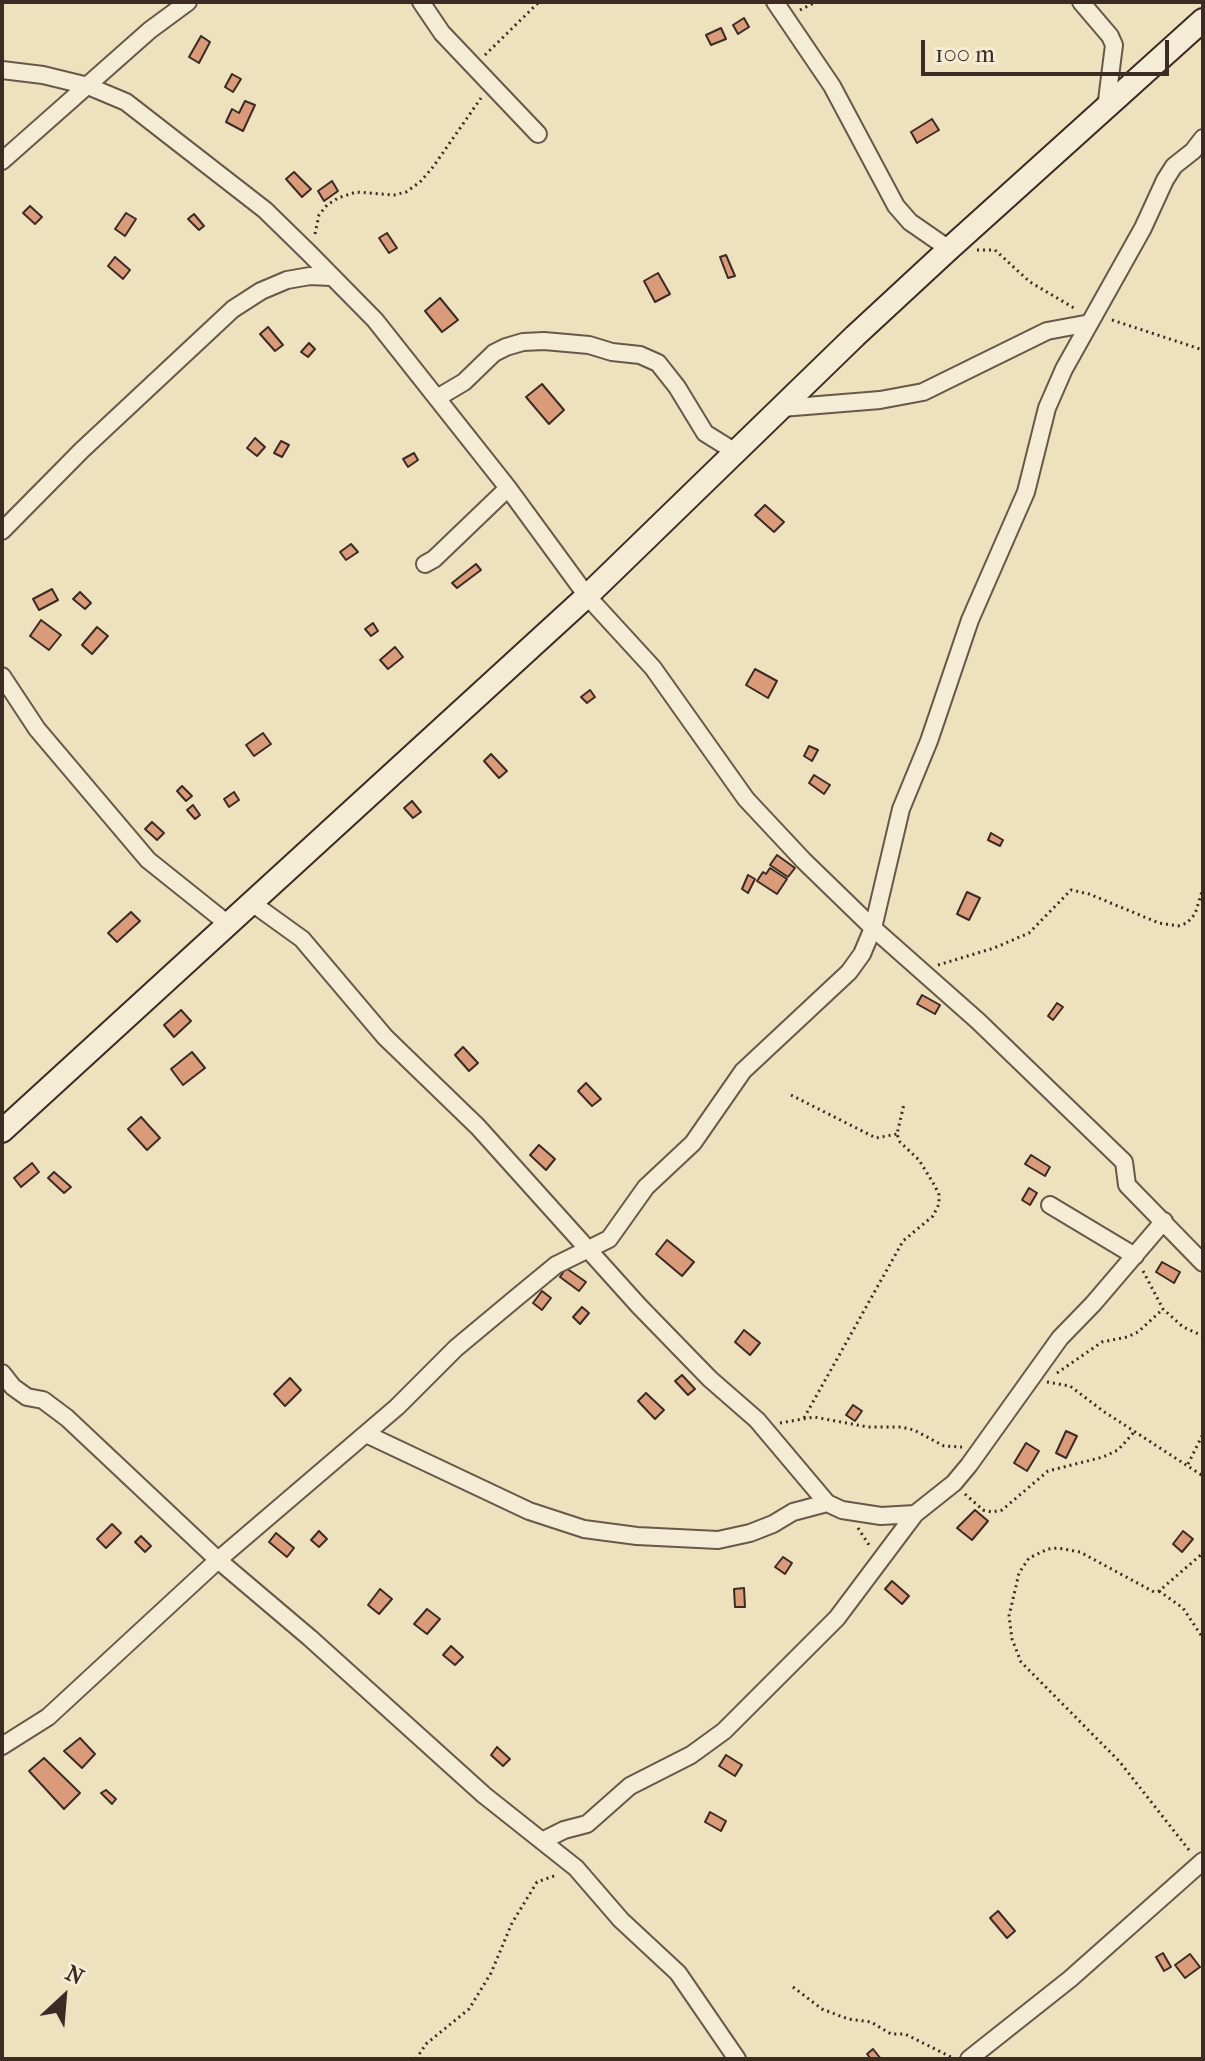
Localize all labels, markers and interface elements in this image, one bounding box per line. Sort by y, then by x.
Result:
scale bar [925,24,1173,74]
text: 100 m [935,40,995,68]
north arrow [24,1957,104,2037]
text: N [61,1960,88,1991]

